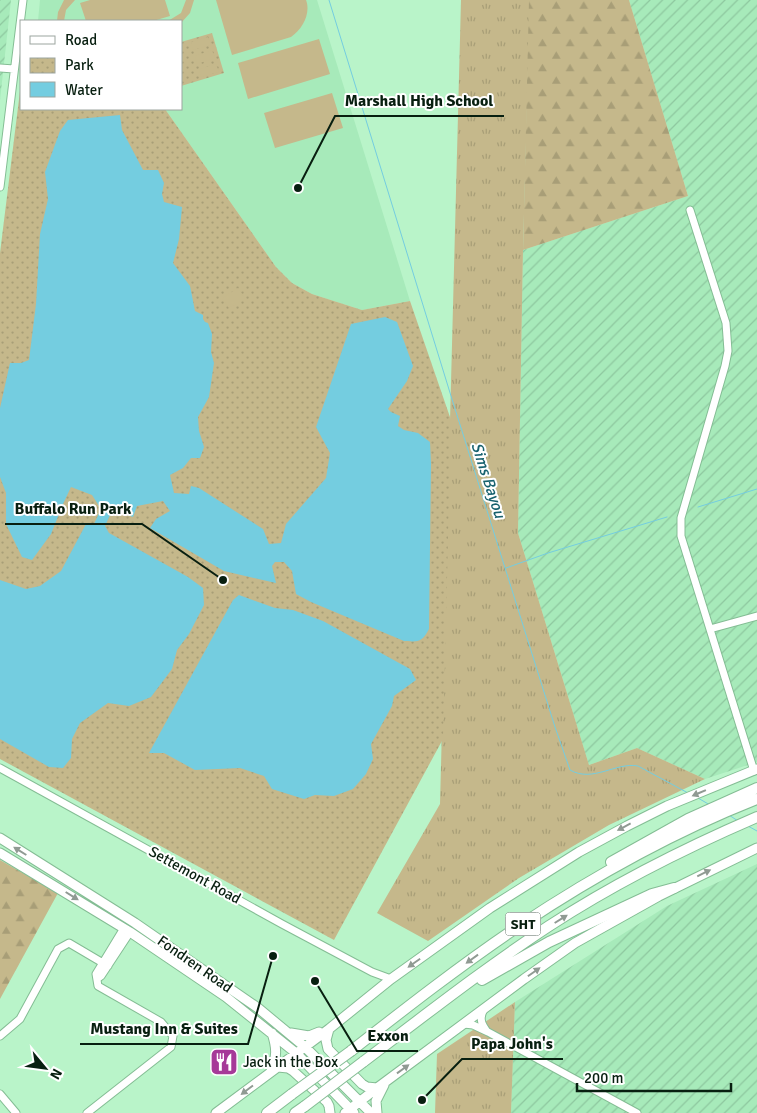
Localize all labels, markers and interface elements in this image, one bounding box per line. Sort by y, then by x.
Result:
legend [20,20,182,110]
text: Road [65,31,97,49]
text: Park [65,56,94,74]
text: Water [65,81,103,99]
callout: Marshall High School [335,85,504,116]
text: Marshall High School [345,91,493,111]
water label: Sims Bayou [466,440,510,522]
callout: Buffalo Run Park [5,493,142,524]
text: Buffalo Run Park [15,499,132,519]
one-way arrow [692,789,706,797]
one-way arrow [617,823,630,832]
street label: Settemont Road [146,842,244,908]
one-way arrow [13,846,26,855]
one-way arrow [697,869,711,877]
one-way arrow [65,892,78,901]
road number: SHT [506,912,540,936]
one-way arrow [555,914,568,923]
street label: Fondren Road [154,931,236,997]
one-way arrow [465,954,479,964]
one-way arrow [407,958,420,968]
one-way arrow [527,967,540,977]
callout: Mustang Inn & Suites [80,1013,248,1044]
text: Mustang Inn & Suites [90,1019,238,1039]
callout: Exxon [357,1020,418,1051]
text: Exxon [367,1026,409,1046]
callout: Papa John's [462,1028,563,1059]
text: Papa John's [471,1034,553,1054]
north arrow [20,1043,70,1093]
restaurant icon: Jack in the Box [209,1047,239,1077]
place label: Jack in the Box [243,1053,338,1071]
scale bar [577,1060,731,1092]
one-way arrow [396,1064,410,1074]
text: N [46,1066,66,1082]
text: 200 m [584,1069,624,1087]
one-way arrow [240,1085,254,1095]

